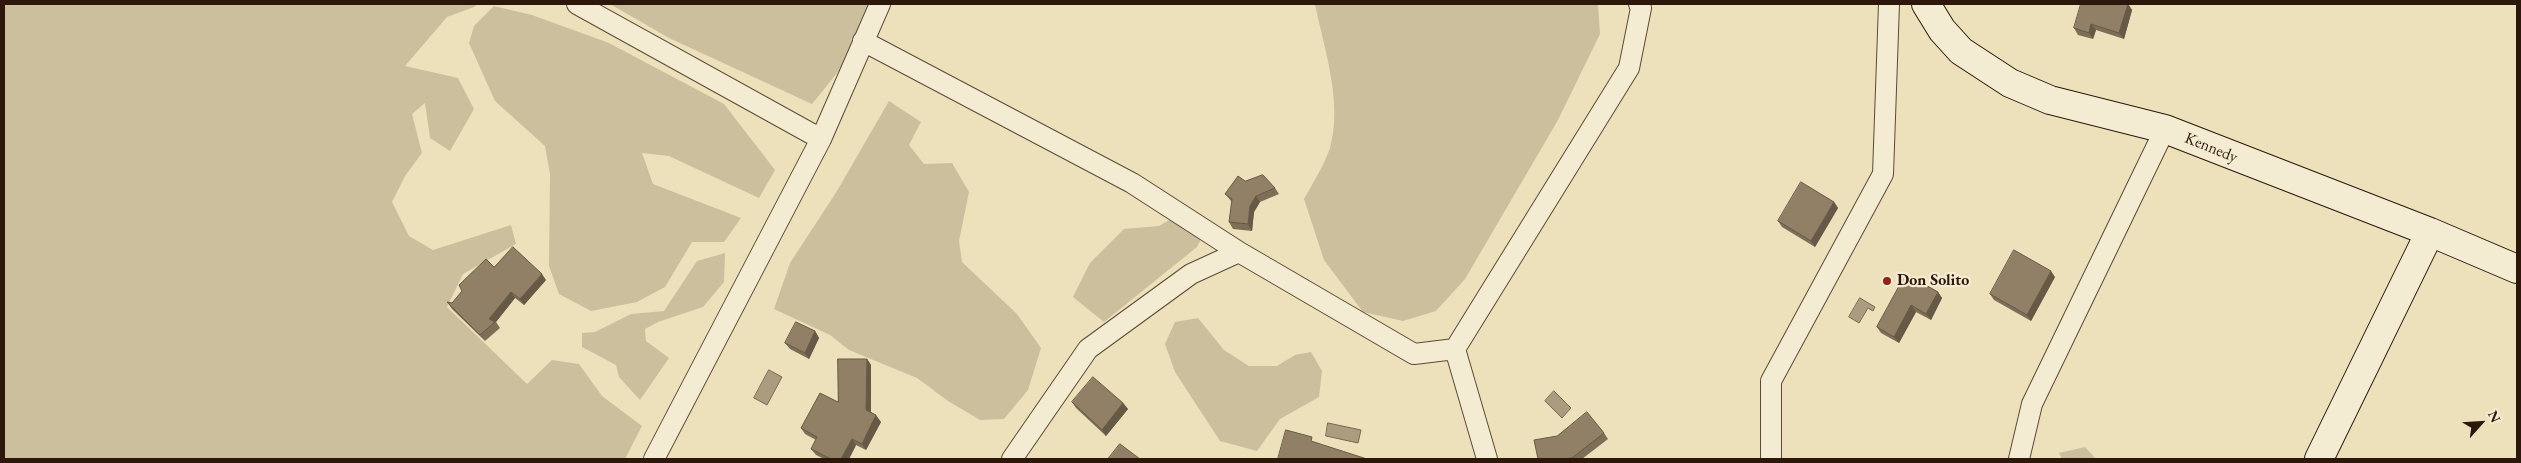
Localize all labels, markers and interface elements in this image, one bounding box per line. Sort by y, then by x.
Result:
street label: Kennedy [2182,129,2240,167]
place label: Don Solito [1897,271,1969,291]
marker: Don Solito [1881,275,1893,287]
north arrow [2456,398,2506,448]
text: N [2484,407,2505,425]

